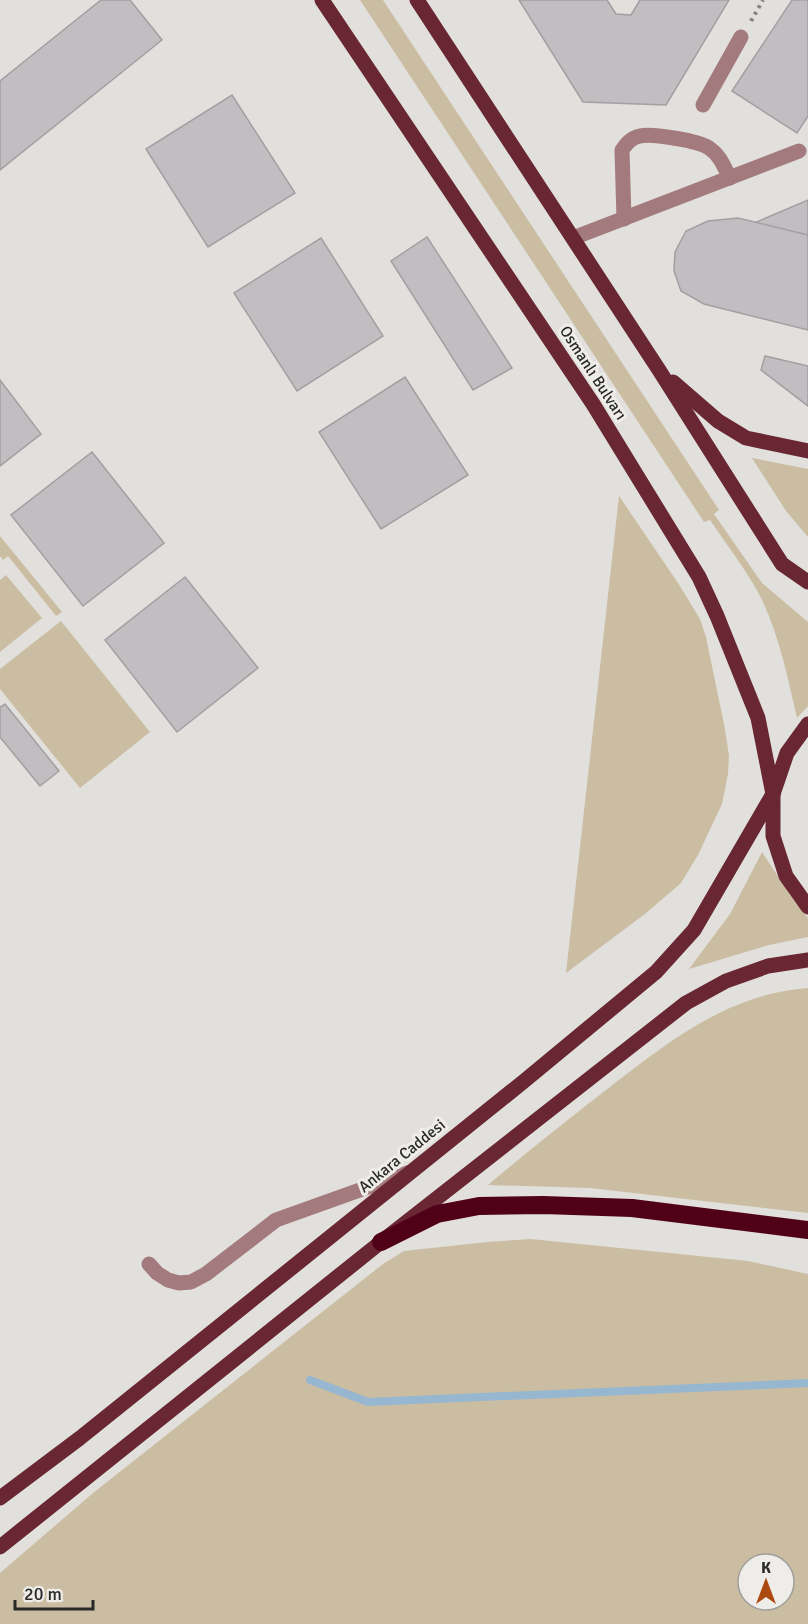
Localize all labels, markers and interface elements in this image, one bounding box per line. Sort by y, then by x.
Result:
street label: Osmanlı Bulvarı [555,322,631,424]
street label: Ankara Caddesi [355,1115,449,1197]
north arrow [736,1552,796,1612]
text: K [761,1558,771,1578]
scale bar [15,1573,93,1611]
text: 20 m [24,1583,62,1605]

